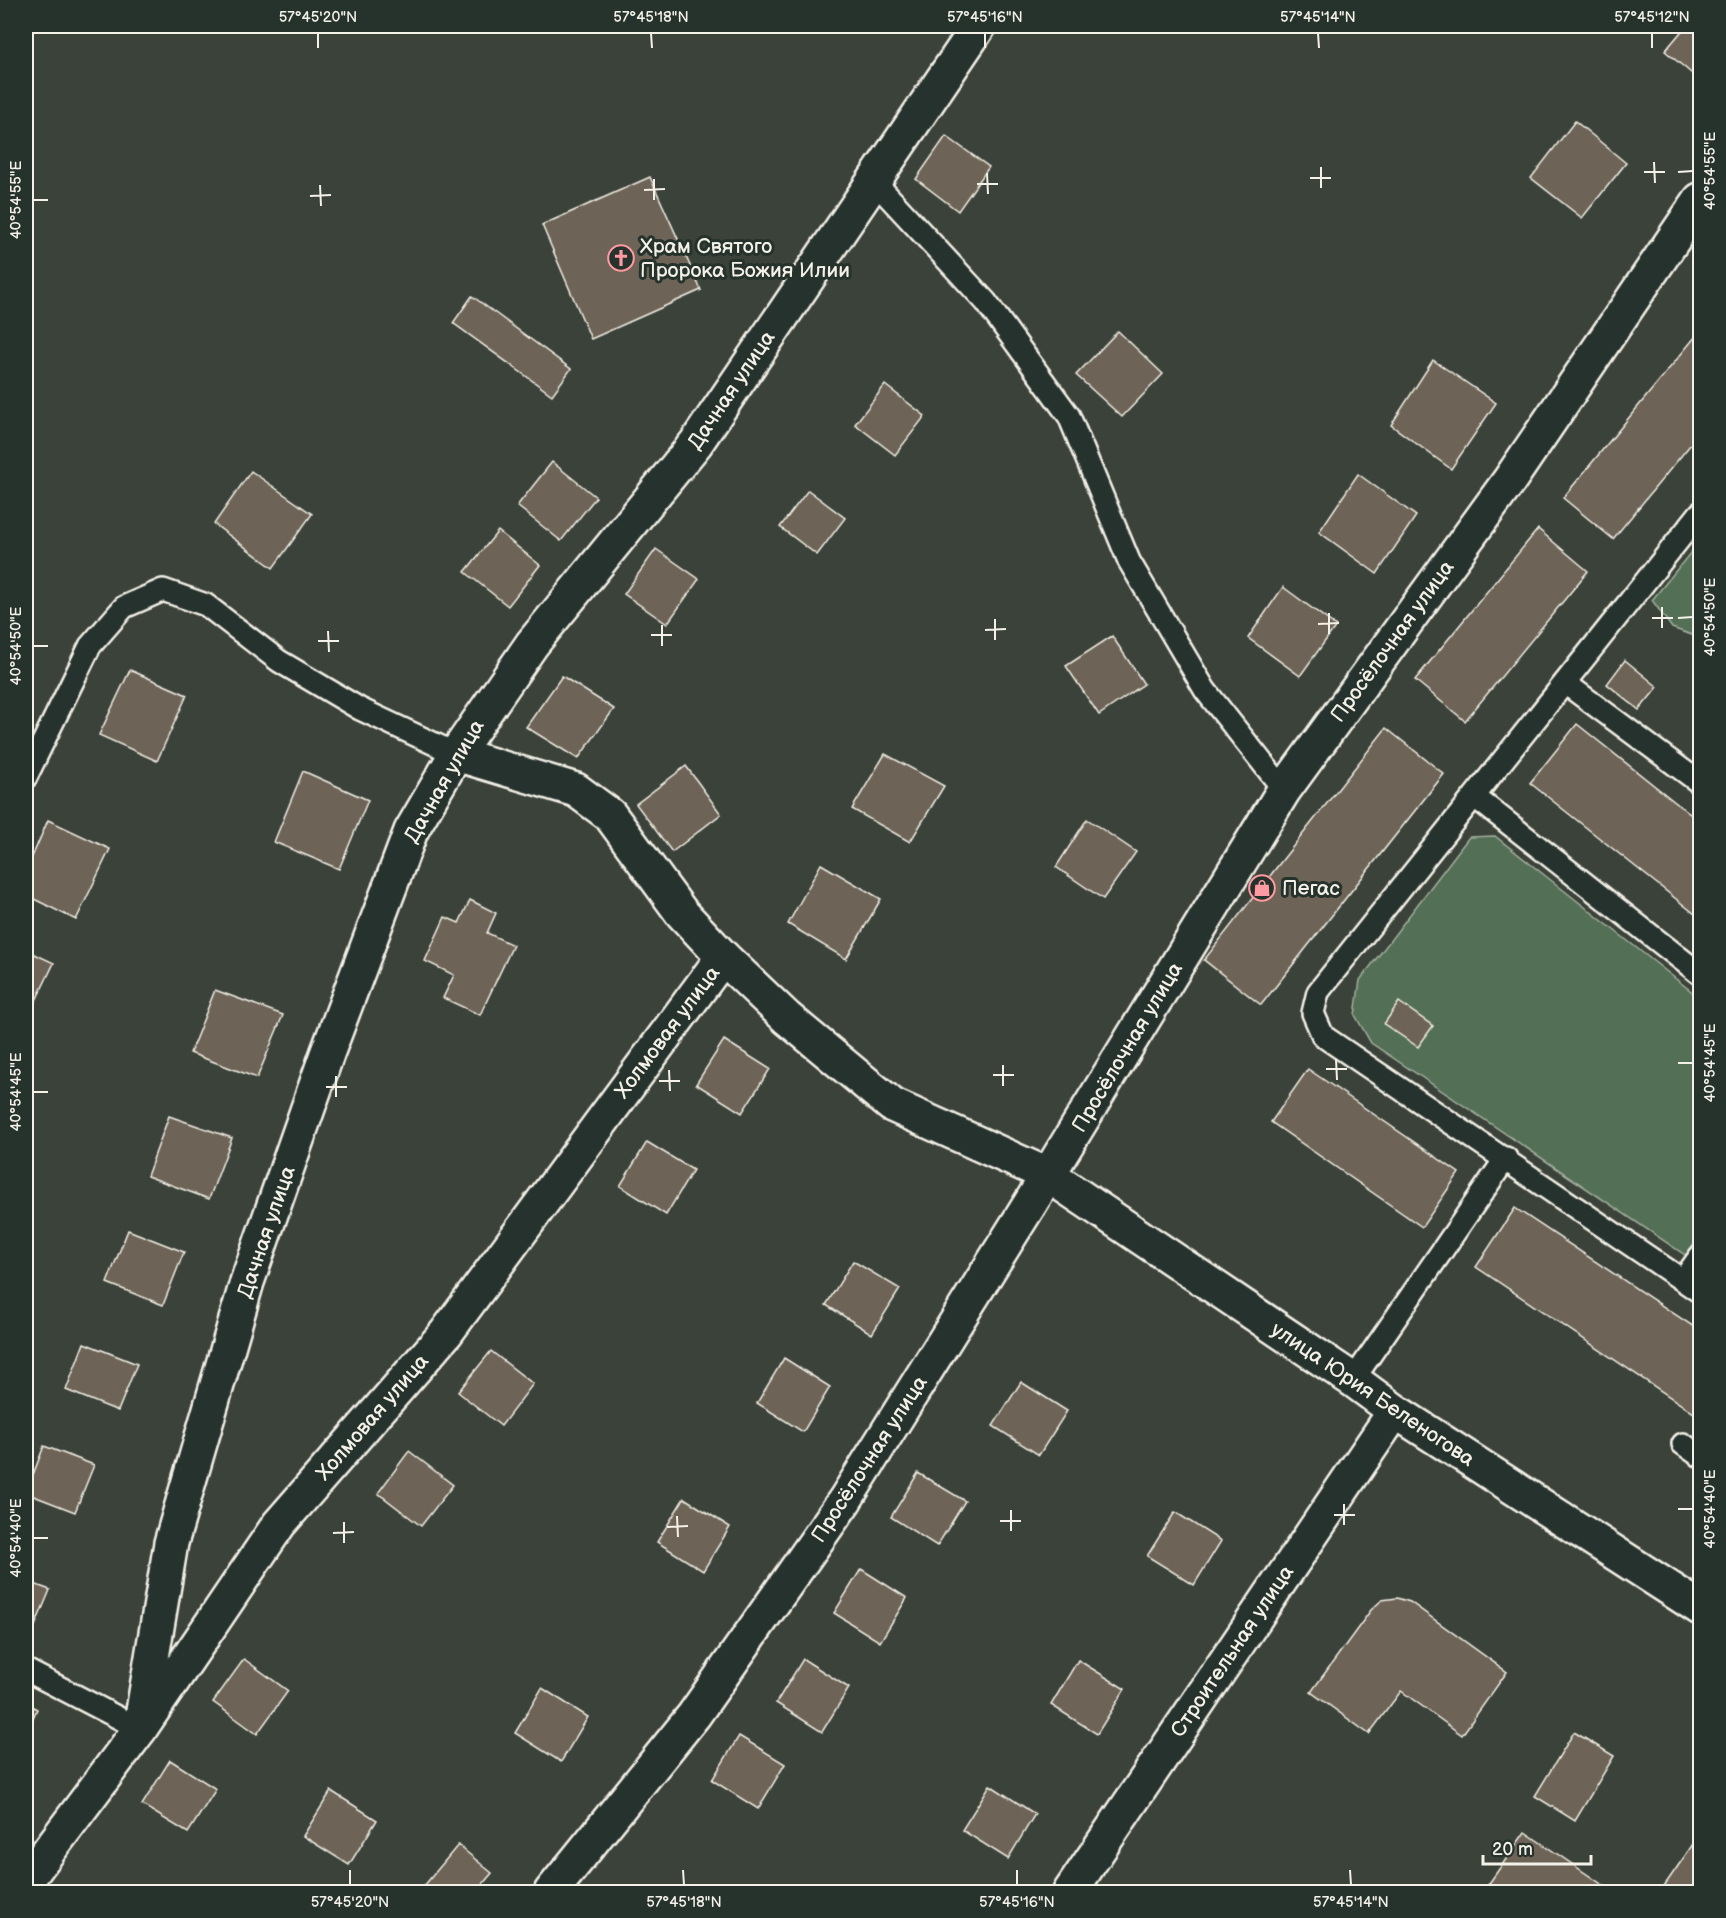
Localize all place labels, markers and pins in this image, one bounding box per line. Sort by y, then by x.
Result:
place label: Храм Святого Пророка Божия Илии [640,234,850,283]
church icon: Храм Святого Пророка Божия Илии [606,243,636,273]
shop icon: Пегас [1247,873,1277,903]
place label: Пегас [1282,876,1340,901]

